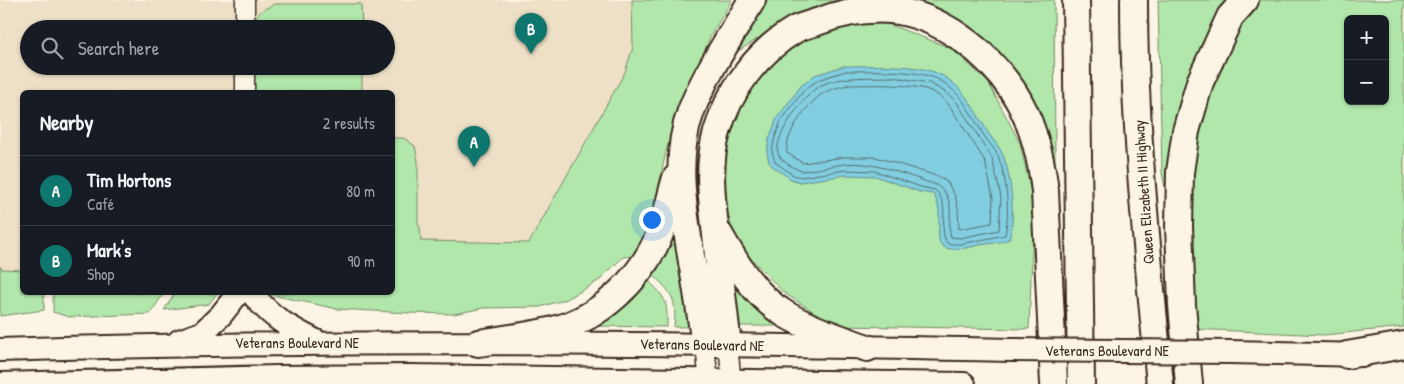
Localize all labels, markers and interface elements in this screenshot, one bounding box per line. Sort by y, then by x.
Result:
pin: B [515,13,547,54]
map controls [1344,15,1389,105]
button: + [1344,15,1389,60]
search box [20,20,395,75]
icon: search [38,34,66,62]
text: Search here [78,35,159,61]
button: − [1344,60,1389,105]
text: Nearby [40,108,93,137]
text: 2 results [323,112,375,134]
street label: Queen Elizabeth II Highway [1128,119,1159,265]
pin: A [458,126,490,167]
text: Tim Hortons [87,167,171,193]
text: A [52,180,60,202]
text: 80 m [346,180,375,202]
text: Café [87,193,114,215]
your location [639,207,665,233]
text: Mark's [87,237,131,263]
text: B [52,250,60,272]
text: 90 m [347,250,375,272]
text: Shop [87,263,114,285]
street label: Veterans Boulevard NE [235,332,360,353]
street label: Veterans Boulevard NE [640,333,765,356]
street label: Veterans Boulevard NE [1045,340,1170,361]

